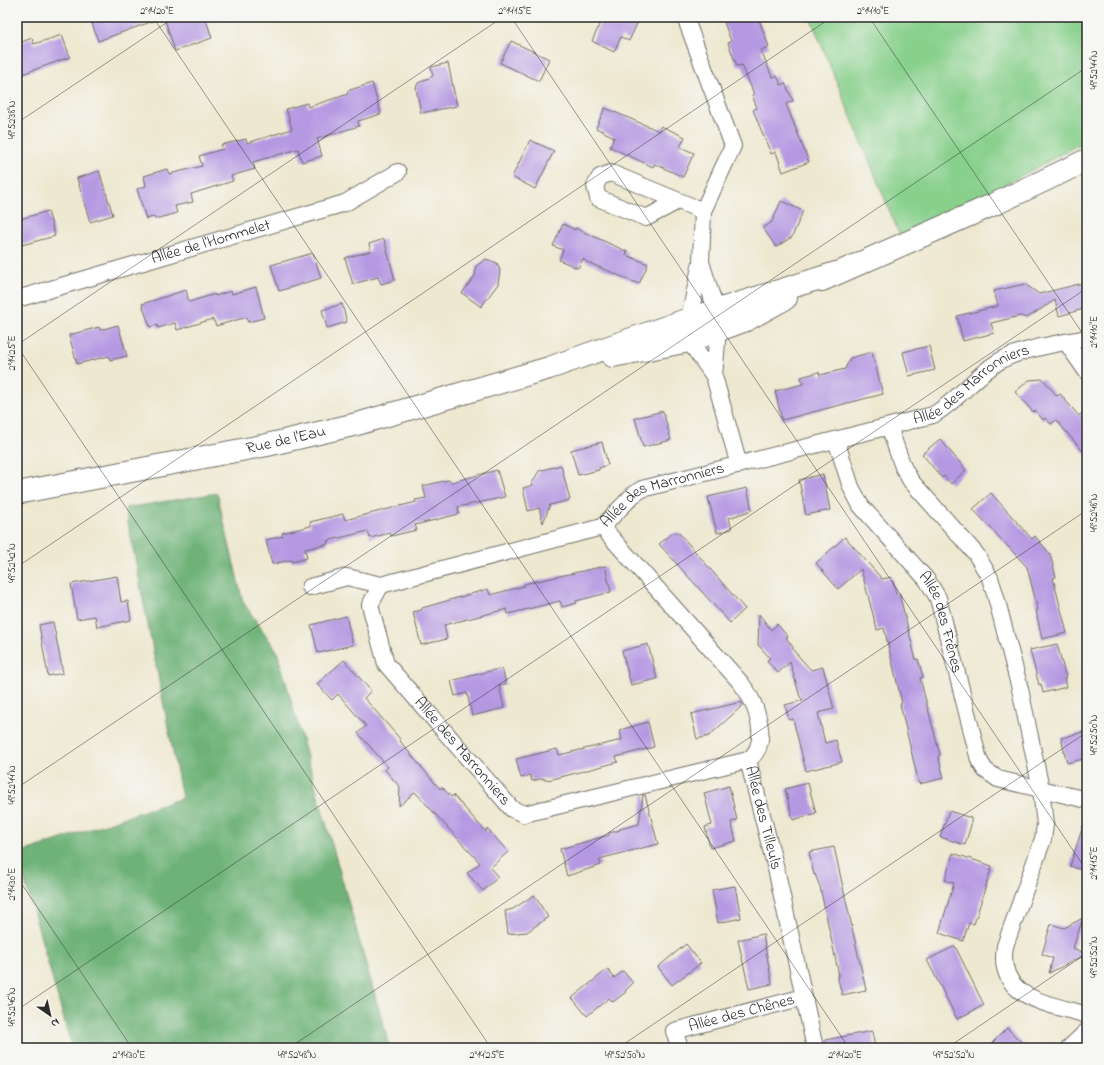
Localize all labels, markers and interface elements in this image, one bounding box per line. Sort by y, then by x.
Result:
text: 2°14'20"E [140,4,174,19]
text: 2°14'15"E [498,4,532,19]
text: 2°14'10"E [857,4,889,19]
text: 49°52'44"N [1087,50,1102,89]
text: 49°52'38"N [5,100,20,139]
street label: Allée de l'Hommelet [148,213,274,271]
text: 2°14'10"E [1087,316,1102,348]
text: 2°14'25"E [5,335,20,371]
street label: Allée des Marronniers [911,338,1032,432]
street label: Rue de l'Eau [244,420,328,461]
street label: Allée des Marronniers [595,457,727,534]
text: 49°52'48"N [1087,493,1102,532]
text: 49°52'42"N [5,543,20,583]
street label: Allée des Frênes [913,566,969,676]
street label: Allée des Marronniers [408,692,516,811]
text: 49°52'50"N [1087,714,1102,755]
street label: Allée des Tilleuls [738,763,788,872]
text: 49°52'44"N [5,765,20,804]
text: 2°14'15"E [1087,846,1102,880]
text: 2°14'30"E [5,868,20,900]
text: 49°52'52"N [1087,936,1102,978]
text: 49°52'46"N [5,987,20,1027]
street label: Allée des Chênes [686,988,797,1039]
north arrow [30,995,70,1035]
text: N [47,1014,63,1031]
text: 2°14'30"E [113,1048,145,1063]
text: 49°52'48"N [278,1048,317,1063]
text: 2°14'25"E [469,1048,505,1063]
text: 49°52'50"N [605,1048,646,1063]
text: 2°14'20"E [828,1048,862,1063]
text: 49°52'52"N [933,1048,975,1063]

